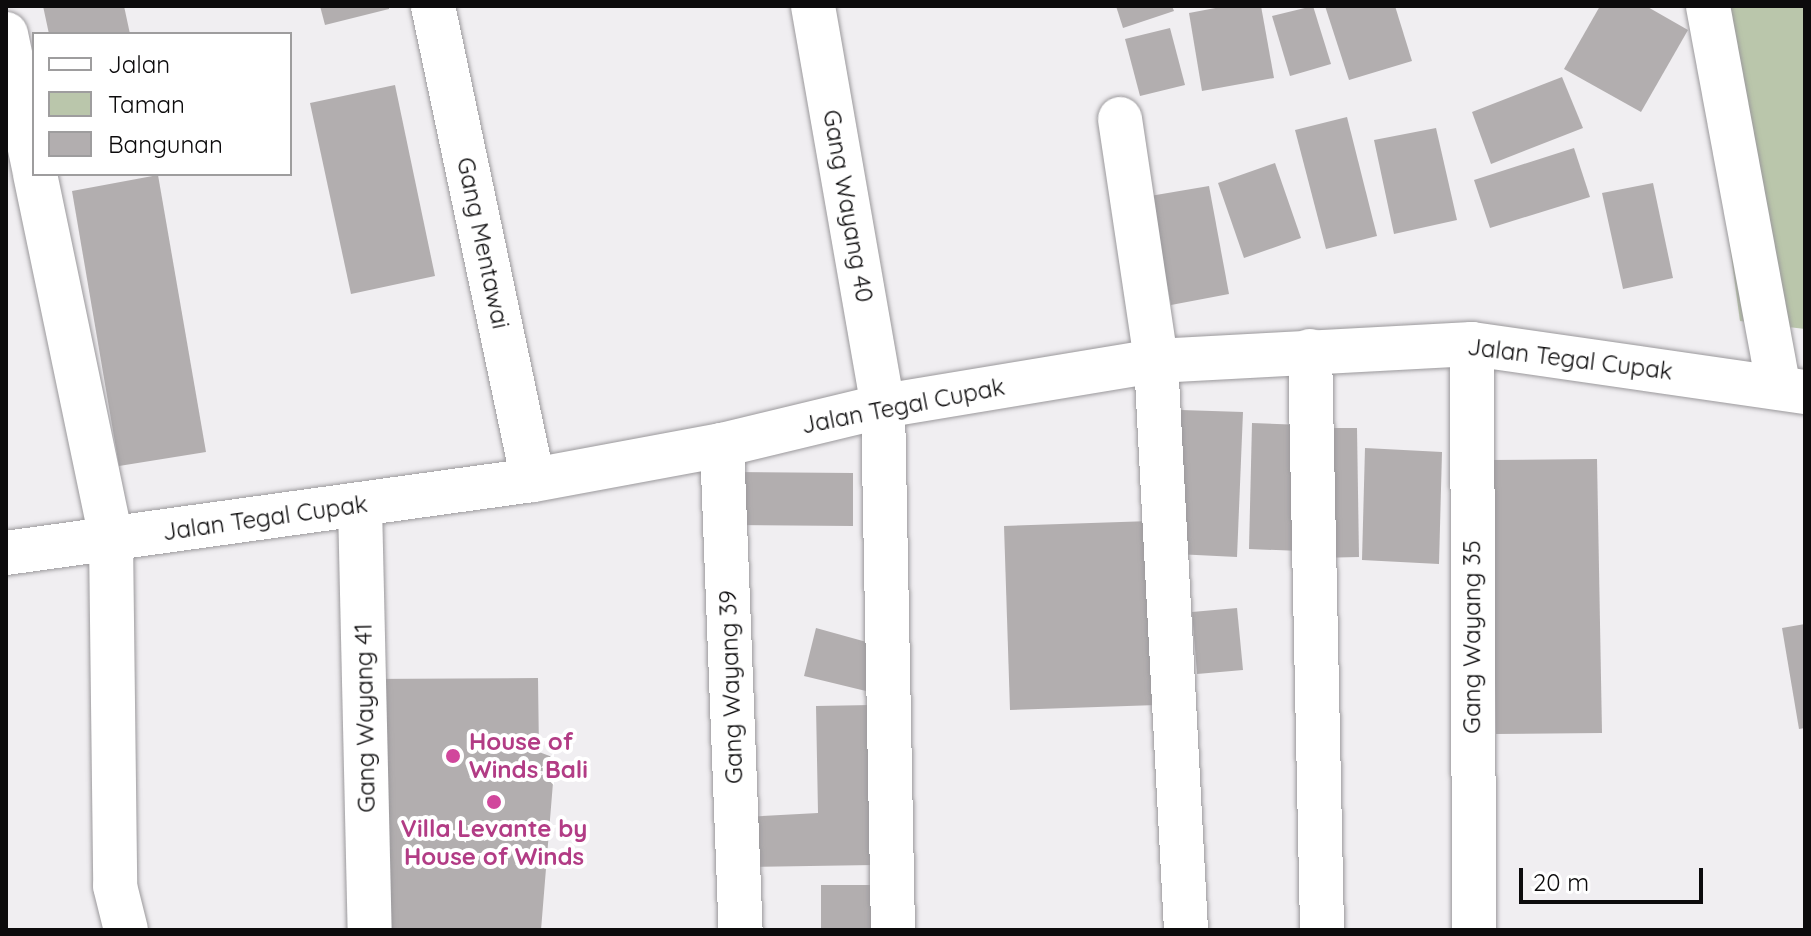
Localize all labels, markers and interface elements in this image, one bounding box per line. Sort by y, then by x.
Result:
legend [32,32,292,176]
text: Jalan [108,49,170,79]
text: Taman [108,89,185,119]
street label: Gang Wayang 40 [817,107,879,305]
text: Bangunan [108,129,223,159]
street label: Gang Mentawai [451,155,515,331]
street label: Jalan Tegal Cupak [1466,332,1674,386]
street label: Jalan Tegal Cupak [799,372,1007,440]
street label: Jalan Tegal Cupak [161,489,369,547]
street label: Gang Wayang 35 [1458,540,1486,734]
street label: Gang Wayang 39 [713,590,749,784]
street label: Gang Wayang 41 [349,623,381,813]
place label: House of Winds Bali [469,728,588,784]
marker: House of Winds Bali [444,747,462,765]
marker: Villa Levante by House of Winds [485,793,503,811]
place label: Villa Levante by House of Winds [401,815,587,871]
scale bar [1523,852,1707,902]
text: 20 m [1533,867,1589,897]

